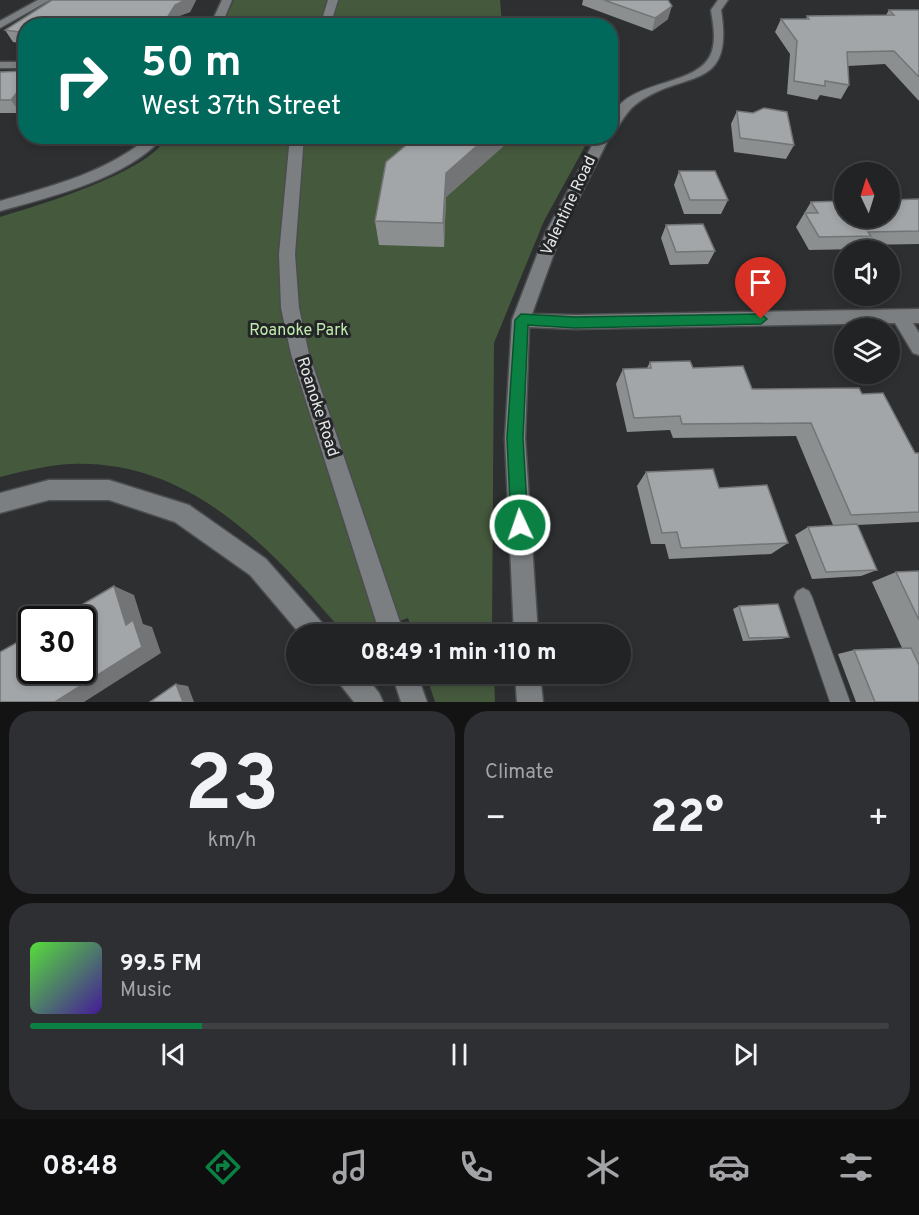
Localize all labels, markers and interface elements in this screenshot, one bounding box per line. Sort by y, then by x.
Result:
text: 50 m [141,38,242,91]
icon: right [42,42,120,120]
text: West 37th Street [141,90,341,124]
street label: Valentine Road [537,153,601,259]
north arrow [834,162,900,228]
map controls [834,162,900,384]
button: sound [834,240,900,306]
pin [735,257,786,319]
icon: arrive [744,266,777,299]
button: layers [834,318,900,384]
park label: Roanoke Park [249,321,349,341]
street label: Roanoke Road [291,355,343,459]
position arrow [488,493,552,557]
speed limit sign: 30 [18,606,96,684]
text: 08:49 · 1 min · 110 m [361,640,556,667]
text: 23 [185,739,279,838]
text: Climate [485,760,554,786]
text: 22° [650,791,724,848]
text: − [485,799,506,841]
text: + [868,799,889,841]
text: km/h [208,828,256,854]
text: 99.5 FM [120,951,202,978]
text: Music [120,978,172,1004]
icon: previous [157,1038,190,1071]
icon: pause [443,1038,476,1071]
icon: next [729,1038,762,1071]
icon: directions [202,1146,244,1188]
icon: music [329,1146,371,1188]
icon: phone [455,1146,497,1188]
icon: climate [582,1146,624,1188]
icon: car [708,1146,750,1188]
icon: filters [835,1146,877,1188]
text: 08:48 [42,1150,118,1184]

